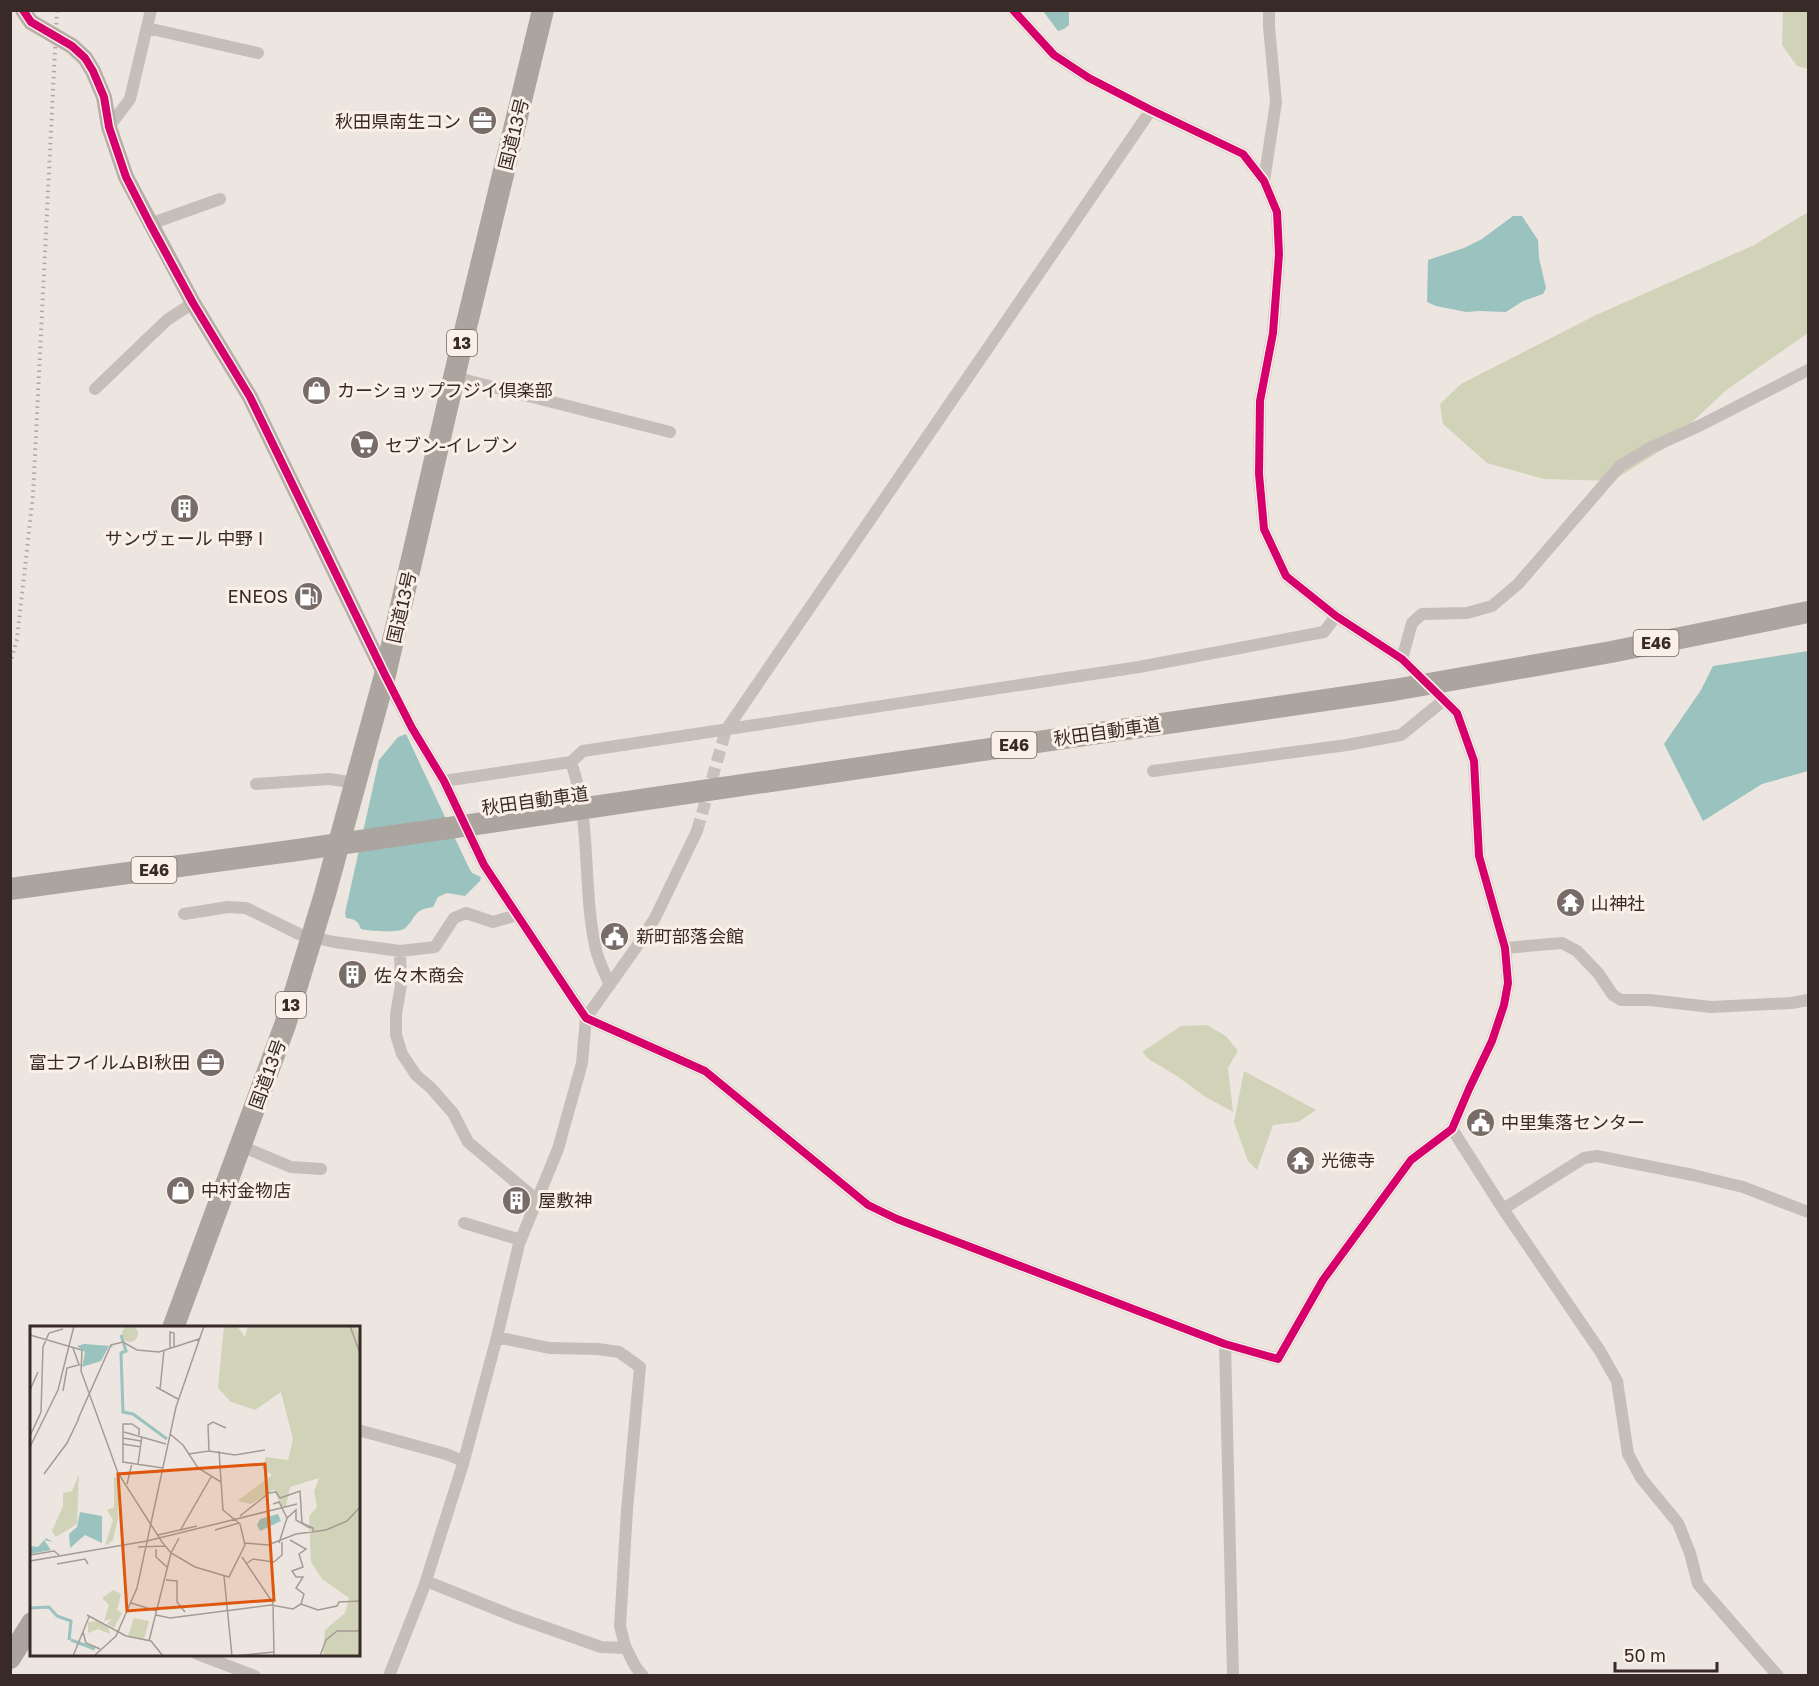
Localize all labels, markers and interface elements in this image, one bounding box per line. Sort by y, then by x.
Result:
street label: 国道13号 [493,96,533,172]
office icon: 秋田県南生コン [466,105,498,137]
place label: 秋田県南生コン [335,110,461,132]
road number: 13 [447,330,477,356]
shop icon: カーショップフジイ倶楽部 [300,374,332,406]
place label: カーショップフジイ倶楽部 [337,379,553,401]
supermarket icon: セブン-イレブン [348,429,380,461]
place label: セブン-イレブン [385,434,518,456]
building icon: サンヴェール 中野 I [168,493,200,525]
place label: サンヴェール 中野 I [105,527,263,549]
street label: 国道13号 [382,569,420,645]
fuel station icon: ENEOS [293,580,325,612]
place label: ENEOS [228,585,288,607]
road number: E46 [1634,630,1678,656]
street label: 秋田自動車道 [1052,713,1162,749]
road number: E46 [992,732,1036,758]
street label: 秋田自動車道 [480,782,590,818]
road number: E46 [132,857,176,883]
temple icon: 山神社 [1554,887,1586,919]
place label: 山神社 [1591,892,1645,914]
public building icon: 新町部落会館 [599,920,631,952]
place label: 新町部落会館 [636,925,744,947]
building icon: 佐々木商会 [337,959,369,991]
place label: 佐々木商会 [374,964,464,986]
road number: 13 [276,992,306,1018]
street label: 国道13号 [244,1036,290,1112]
office icon: 富士フイルムBI秋田 [195,1046,227,1078]
place label: 富士フイルムBI秋田 [29,1051,190,1073]
public building icon: 中里集落センター [1464,1106,1496,1138]
place label: 中里集落センター [1501,1111,1645,1133]
temple icon: 光徳寺 [1284,1144,1316,1176]
place label: 光徳寺 [1321,1149,1375,1171]
shop icon: 中村金物店 [164,1174,196,1206]
place label: 中村金物店 [201,1179,291,1201]
building icon: 屋敷神 [501,1184,533,1216]
place label: 屋敷神 [538,1189,592,1211]
inset map [30,1326,360,1656]
scale bar [1615,1635,1717,1673]
text: 50 m [1624,1644,1666,1666]

